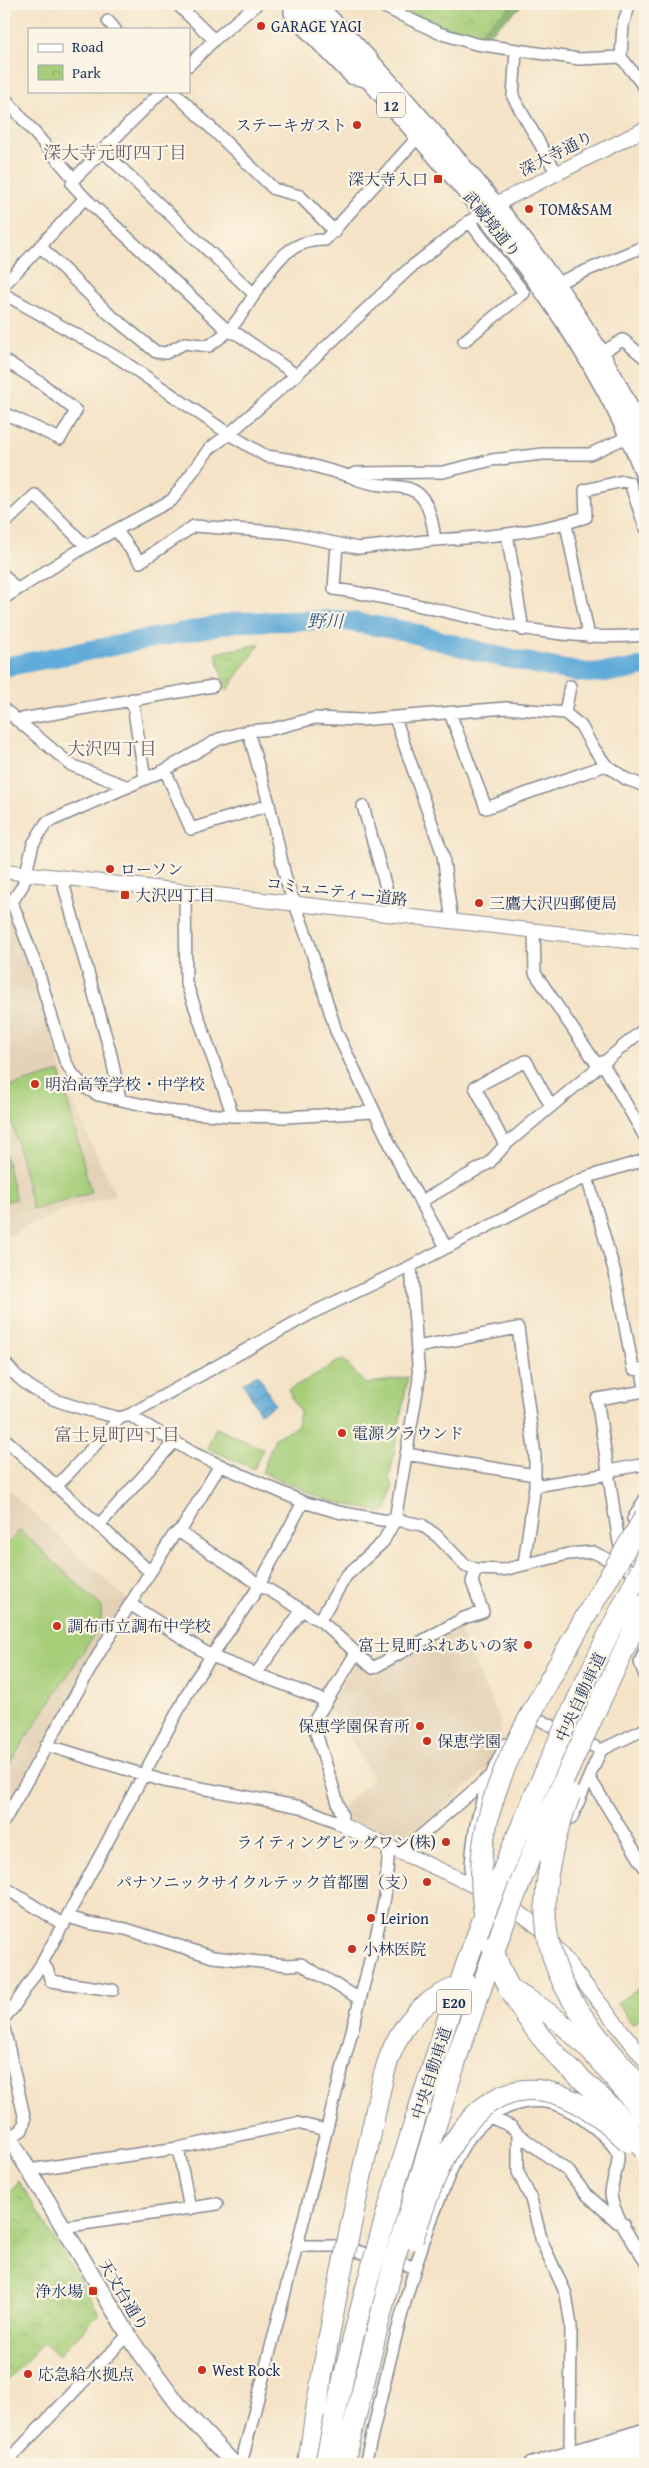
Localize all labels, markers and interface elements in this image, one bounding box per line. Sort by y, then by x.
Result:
place label: GARAGE YAGI [271,14,362,38]
marker: GARAGE YAGI [255,20,267,32]
legend [28,28,190,92]
text: Road [72,36,103,57]
text: Park [72,62,101,83]
road number: 12 [377,92,405,118]
place label: ステーキガスト [235,113,347,137]
marker: ステーキガスト [351,119,363,131]
street label: 深大寺通り [515,124,597,182]
district label: 深大寺元町四丁目 [43,139,187,166]
place label: 深大寺入口 [348,167,428,191]
marker: 深大寺入口 [432,173,444,185]
street label: 武蔵境通り [457,185,527,263]
place label: TOM&SAM [539,197,612,221]
marker: TOM&SAM [523,203,535,215]
water label: 野川 [307,607,345,635]
district label: 大沢四丁目 [67,735,157,762]
place label: ローソン [120,857,183,881]
marker: ローソン [104,863,116,875]
street label: コミュニティー道路 [265,870,409,912]
place label: 大沢四丁目 [135,883,215,907]
marker: 大沢四丁目 [119,889,131,901]
place label: 三鷹大沢四郵便局 [489,891,617,915]
marker: 三鷹大沢四郵便局 [473,897,485,909]
place label: 明治高等学校・中学校 [45,1072,205,1096]
marker: 明治高等学校・中学校 [29,1078,41,1090]
district label: 富士見町四丁目 [54,1421,180,1448]
place label: 電源グラウンド [352,1421,464,1445]
marker: 電源グラウンド [336,1427,348,1439]
place label: 調布市立調布中学校 [67,1614,211,1638]
marker: 調布市立調布中学校 [51,1620,63,1632]
place label: 富士見町ふれあいの家 [358,1633,518,1657]
marker: 富士見町ふれあいの家 [522,1639,534,1651]
street label: 中央自動車道 [549,1648,611,1746]
place label: 保恵学園保育所 [298,1714,410,1738]
marker: 保恵学園保育所 [414,1720,426,1732]
place label: 保恵学園 [437,1729,501,1753]
marker: 保恵学園 [421,1735,433,1747]
place label: ライティングビッグワン(株) [236,1830,436,1854]
marker: ライティングビッグワン(株) [440,1836,452,1848]
place label: パナソニックサイクルテック首都圏（支） [116,1870,417,1894]
marker: パナソニックサイクルテック首都圏（支） [421,1876,433,1888]
place label: Leirion [381,1906,429,1930]
marker: Leirion [365,1912,377,1924]
place label: 小林医院 [362,1937,426,1961]
marker: 小林医院 [346,1943,358,1955]
road number: E20 [436,1990,472,2014]
street label: 中央自動車道 [405,2024,457,2122]
street label: 天文台通り [93,2255,155,2335]
place label: 浄水場 [35,2279,83,2303]
marker: 浄水場 [87,2285,99,2297]
place label: West Rock [212,2358,281,2382]
place label: 応急給水拠点 [38,2362,134,2386]
marker: West Rock [196,2364,208,2376]
marker: 応急給水拠点 [22,2368,34,2380]

